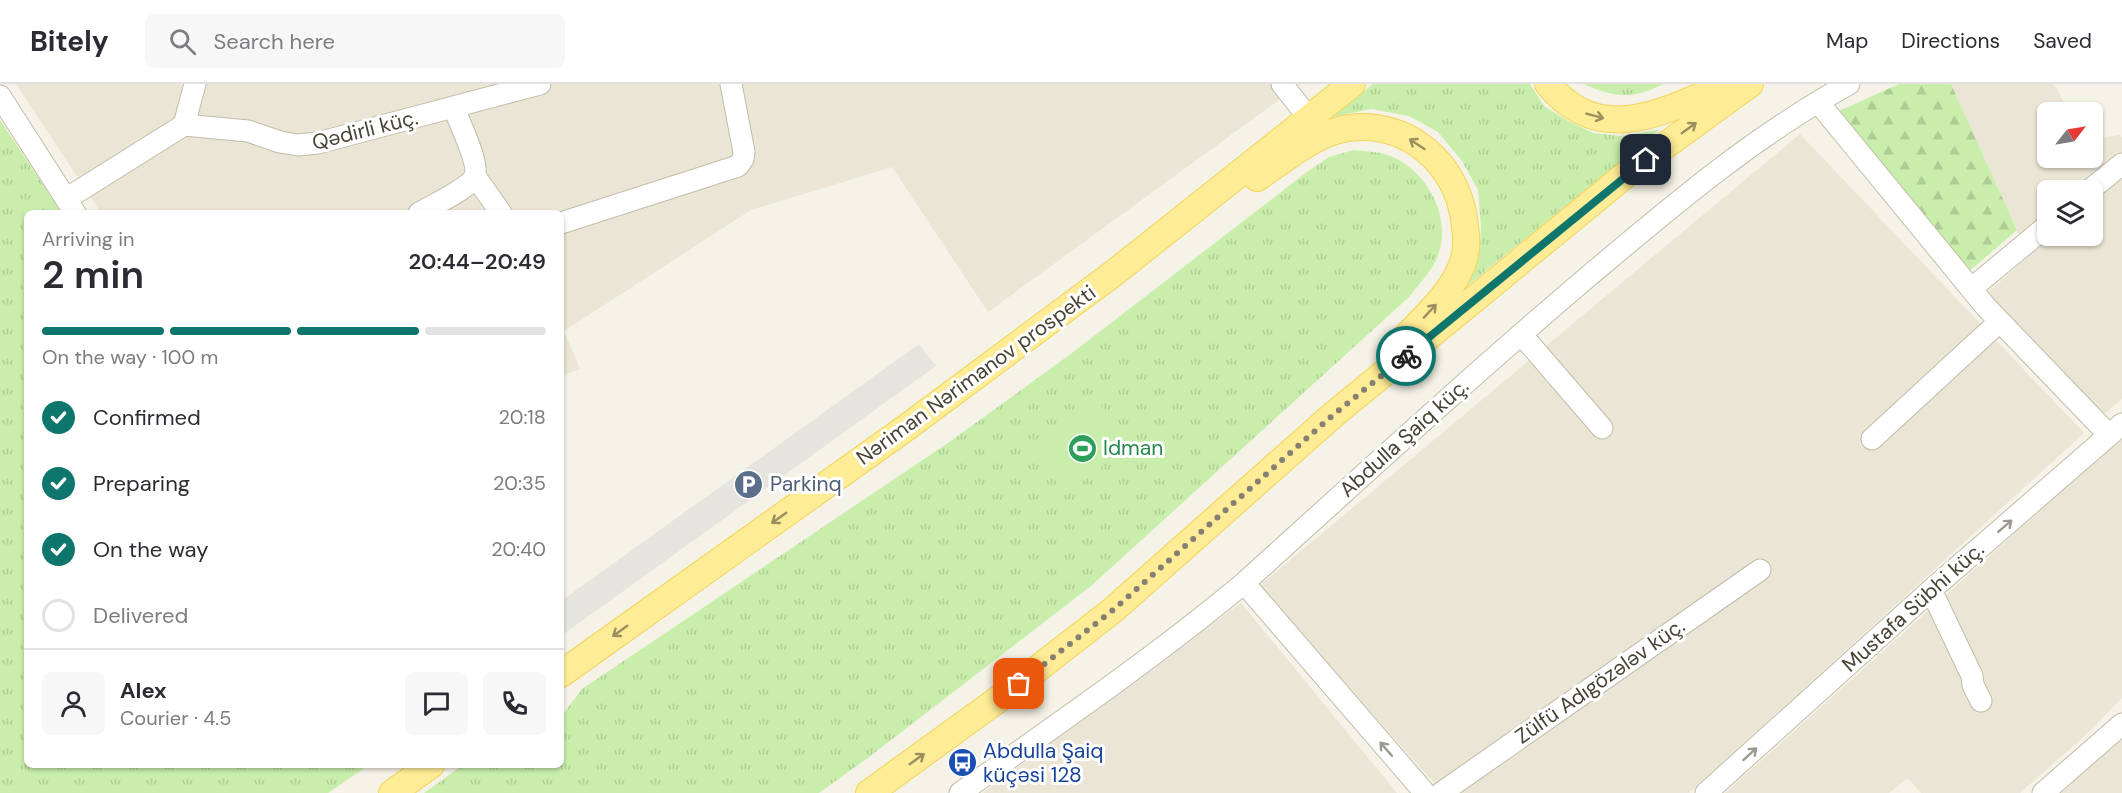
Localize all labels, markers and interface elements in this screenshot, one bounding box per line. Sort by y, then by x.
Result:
search box [145,14,565,68]
text: Bitely [30,23,109,60]
icon: search [166,25,199,58]
text: Search here [214,27,335,56]
text: Map [1826,27,1868,55]
text: Directions [1901,27,2000,55]
text: Saved [2033,27,2092,55]
north arrow [2037,102,2103,168]
map controls [2037,102,2103,246]
street label: Qədirli küç. [309,103,421,157]
one-way arrow [1585,111,1604,122]
one-way arrow [1680,122,1697,134]
pin [1620,134,1671,185]
one-way arrow [1409,137,1426,149]
icon: home [1629,143,1662,176]
button: layers [2037,180,2103,246]
text: Arriving in [42,226,134,252]
text: 20:44–20:49 [408,247,546,276]
text: 2 min [42,249,144,300]
street label: Nəriman Nərimanov prospekti [851,279,1101,471]
one-way arrow [1423,303,1437,318]
courier [1376,326,1436,386]
icon: bike [1390,340,1423,373]
text: On the way · 100 m [42,344,218,370]
street label: Abdulla Şaiq küç. [1333,372,1475,504]
icon: check [42,401,75,434]
text: Confirmed [93,403,201,432]
text: 20:18 [499,404,546,430]
sports icon: Idman [1066,432,1098,464]
place label: Idman [1103,434,1163,462]
icon: check [42,467,75,500]
parking icon: Parkinq [733,468,765,500]
text: Preparing [93,469,190,498]
text: 20:35 [493,470,546,496]
place label: Parkinq [770,470,842,498]
one-way arrow [771,512,787,524]
one-way arrow [1997,519,2012,533]
icon: check [42,533,75,566]
text: On the way [93,535,208,564]
text: 20:40 [491,536,546,562]
street label: Mustafa Sübhi küç. [1836,536,1990,678]
text: Delivered [93,601,188,630]
street label: Zülfü Adıgözələv küç. [1510,612,1690,750]
one-way arrow [612,625,628,638]
pin [993,658,1044,709]
icon: bag [1002,667,1035,700]
button: person [42,672,105,735]
button: chat [405,672,468,735]
button: phone [483,672,546,735]
text: Alex [120,676,167,705]
text: Courier · 4.5 [120,705,232,731]
place label: Abdulla Şaiq küçəsi 128 [983,737,1103,789]
one-way arrow [1379,742,1393,757]
bus stop icon: Abdulla Şaiq küçəsi 128 [946,747,978,779]
one-way arrow [1742,747,1757,761]
one-way arrow [908,753,924,765]

